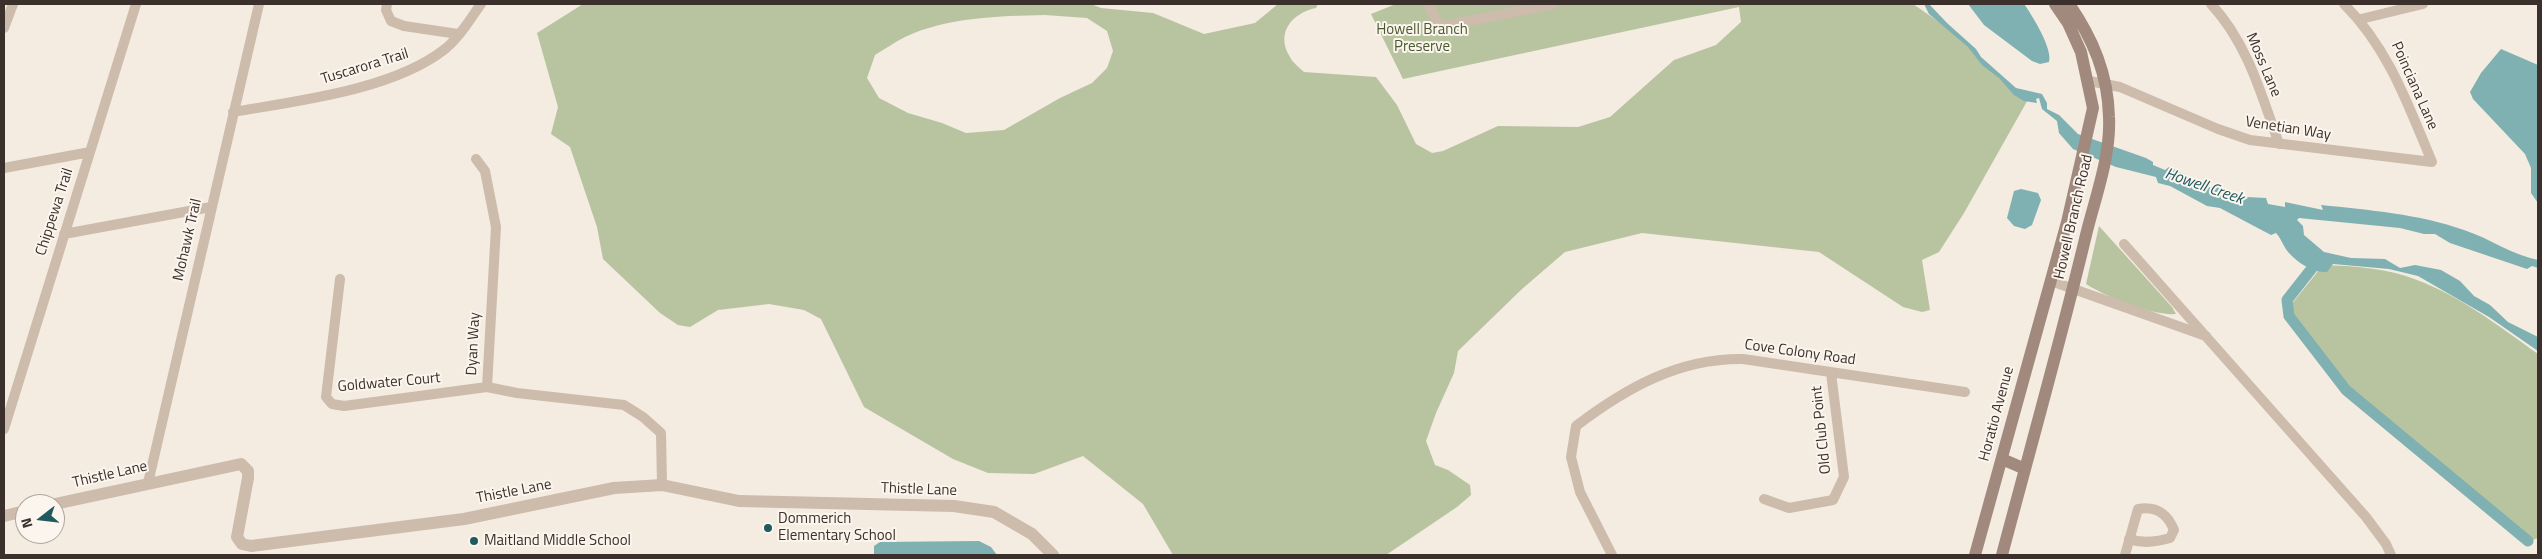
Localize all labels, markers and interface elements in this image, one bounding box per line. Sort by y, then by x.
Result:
park label: Howell Branch Preserve [1376,21,1468,56]
street label: Moss Lane [2241,30,2285,100]
street label: Poinciana Lane [2387,39,2441,133]
street label: Tuscarora Trail [319,45,411,89]
street label: Venetian Way [2244,113,2332,145]
street label: Howell Branch Road [2051,153,2097,281]
water label: Howell Creek [2162,165,2246,209]
street label: Chippewa Trail [32,166,78,258]
street label: Mohawk Trail [170,197,206,283]
street label: Dyan Way [463,312,485,376]
street label: Cove Colony Road [1743,336,1857,370]
street label: Horatio Avenue [1976,365,2018,463]
street label: Goldwater Court [337,370,441,396]
street label: Old Club Point [1808,385,1836,475]
street label: Thistle Lane [71,458,149,492]
street label: Thistle Lane [475,476,553,508]
street label: Thistle Lane [881,480,957,500]
north arrow [15,494,65,544]
place label: Dommerich Elementary School [778,510,896,545]
text: N [15,515,37,531]
marker: Dommerich Elementary School [762,522,774,534]
place label: Maitland Middle School [484,532,631,550]
marker: Maitland Middle School [468,535,480,547]

